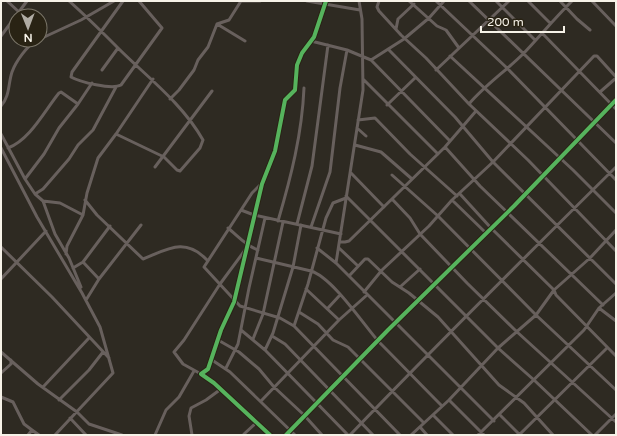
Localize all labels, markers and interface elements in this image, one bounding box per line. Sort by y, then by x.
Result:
north arrow [8,8,48,48]
scale bar [481,8,564,34]
text: 200 m [487,15,524,29]
text: N [24,31,33,44]

